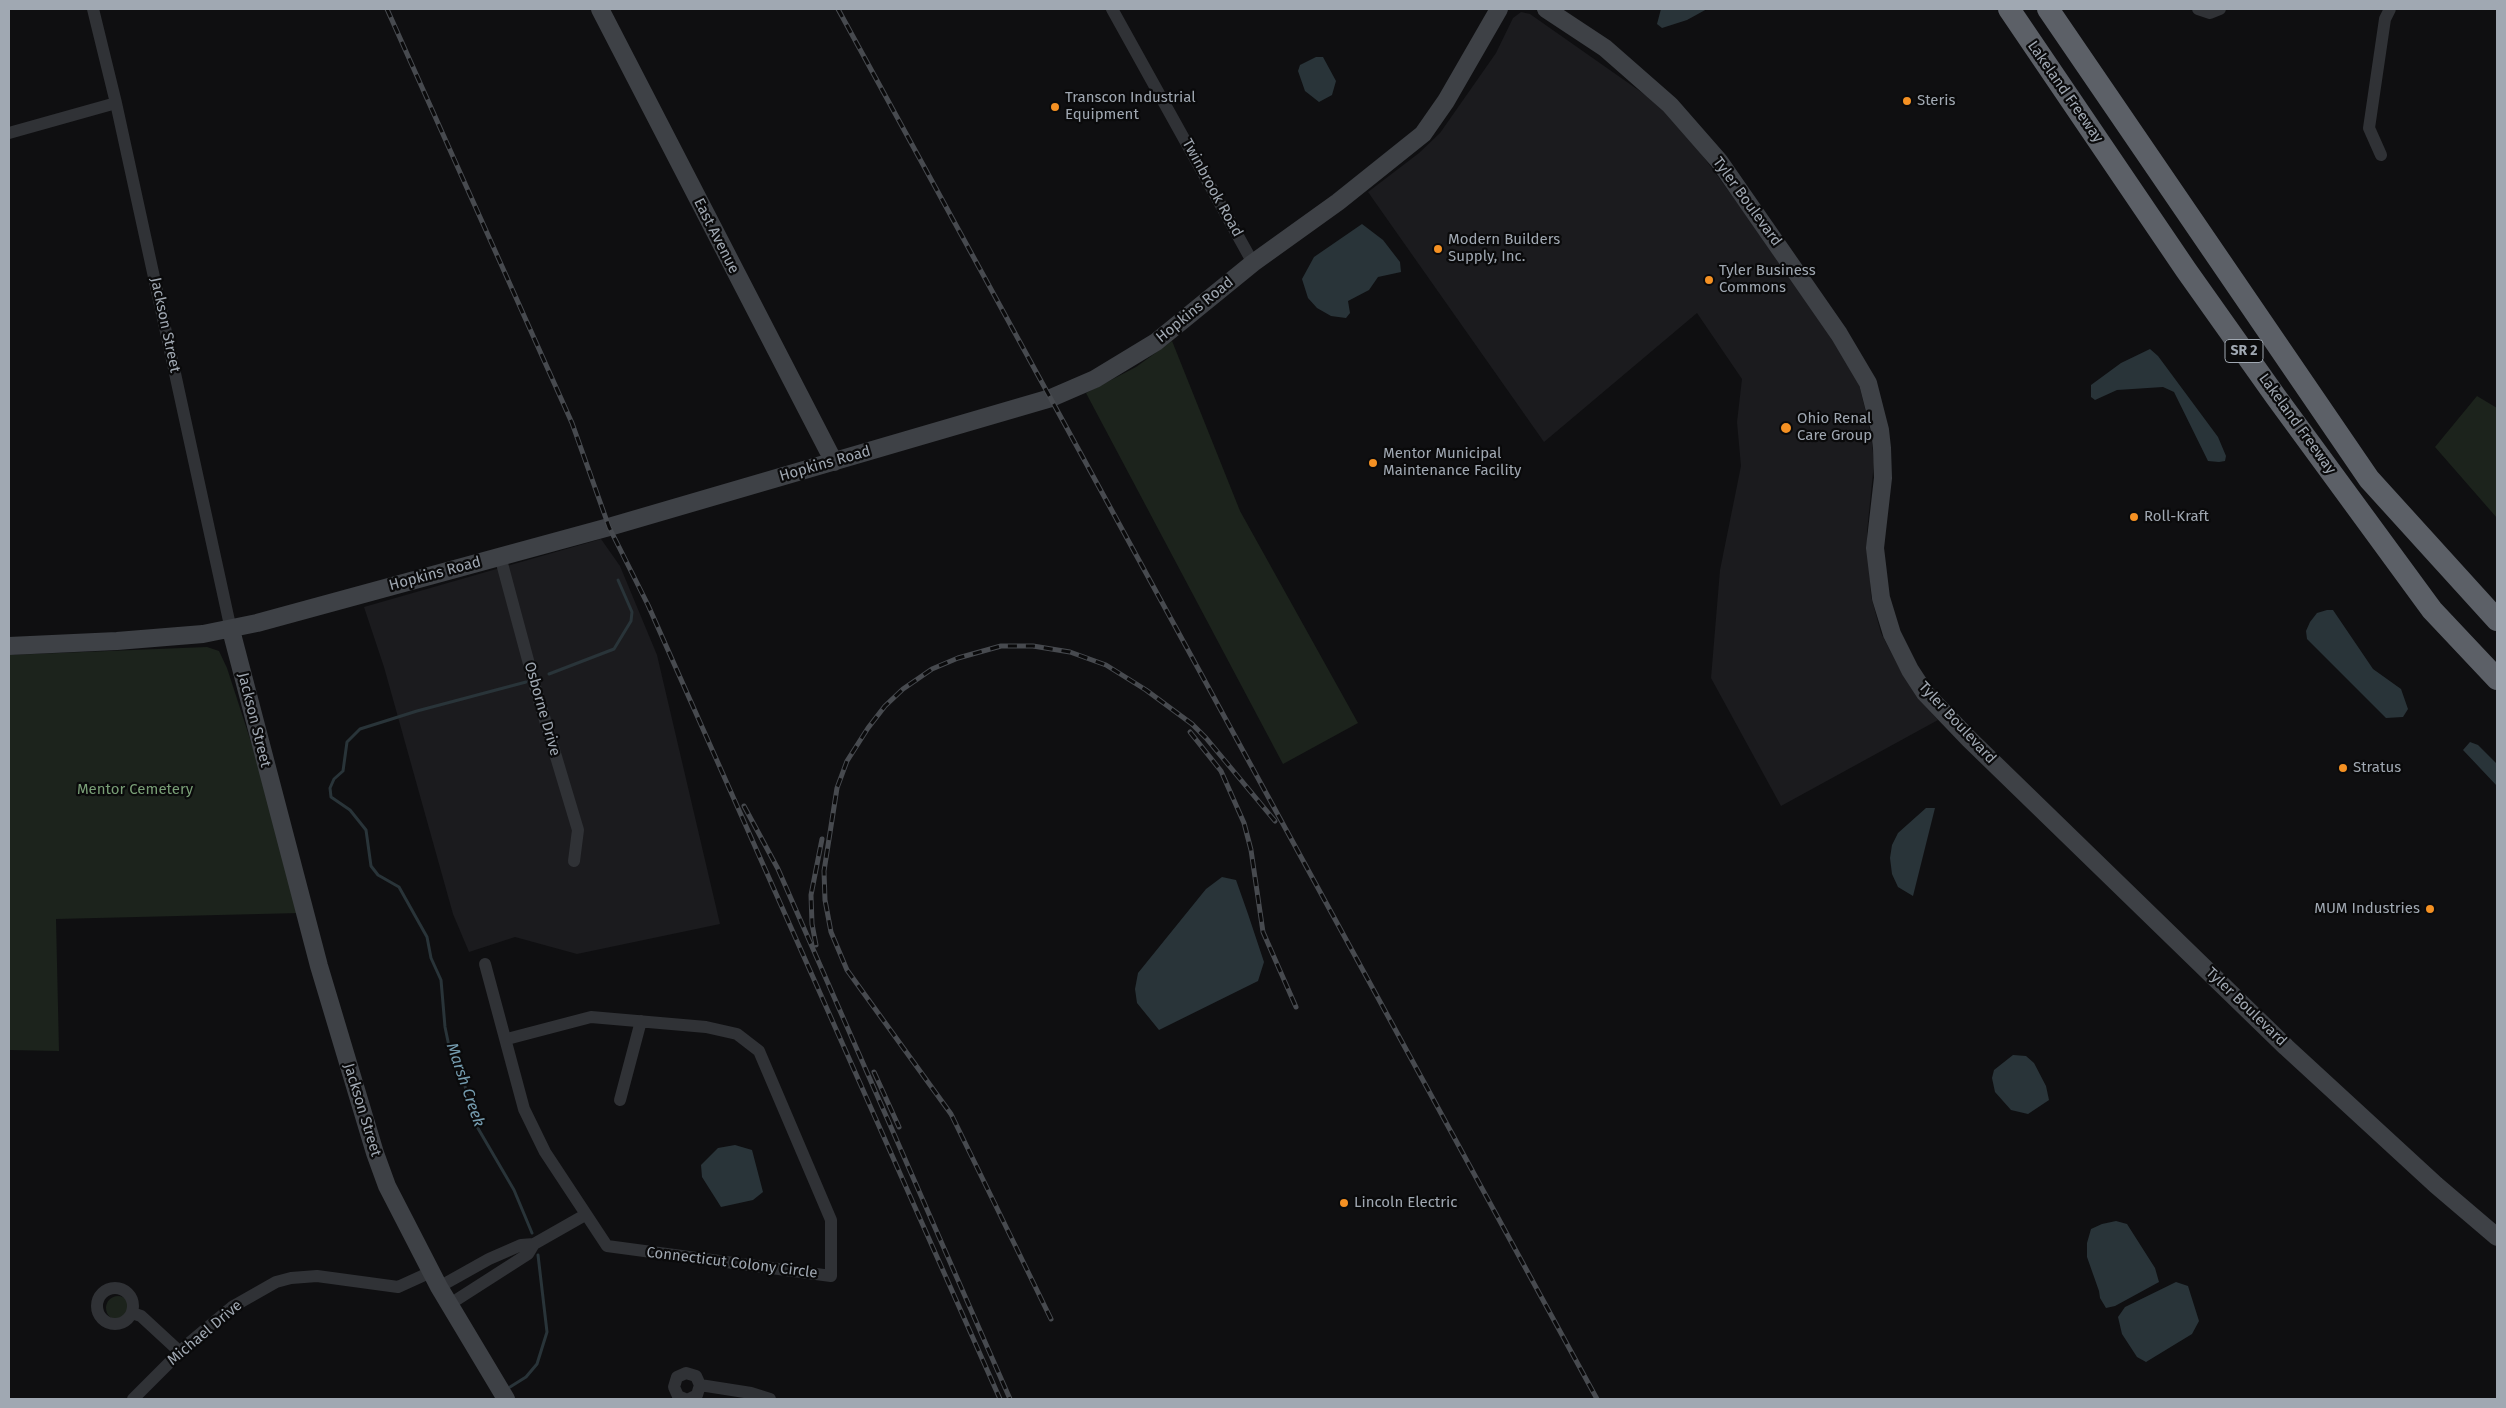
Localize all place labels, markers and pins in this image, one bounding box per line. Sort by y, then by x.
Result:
place label: Transcon Industrial Equipment [1065,89,1196,124]
place label: Steris [1917,92,1956,110]
marker: Steris [1901,95,1913,107]
marker: Transcon Industrial Equipment [1049,101,1061,113]
place label: Modern Builders Supply, Inc. [1448,231,1560,266]
marker: Modern Builders Supply, Inc. [1432,243,1444,255]
place label: Tyler Business Commons [1719,262,1816,297]
marker: Tyler Business Commons [1703,274,1715,286]
place label: Ohio Renal Care Group [1797,410,1872,445]
marker: Ohio Renal Care Group [1779,421,1793,435]
place label: Mentor Municipal Maintenance Facility [1383,445,1521,480]
marker: Mentor Municipal Maintenance Facility [1367,457,1379,469]
place label: Roll-Kraft [2144,508,2209,526]
marker: Roll-Kraft [2128,511,2140,523]
place label: Stratus [2353,759,2401,777]
marker: Stratus [2337,762,2349,774]
place label: MUM Industries [2314,900,2420,918]
marker: MUM Industries [2424,903,2436,915]
place label: Lincoln Electric [1354,1194,1457,1212]
marker: Lincoln Electric [1338,1197,1350,1209]

